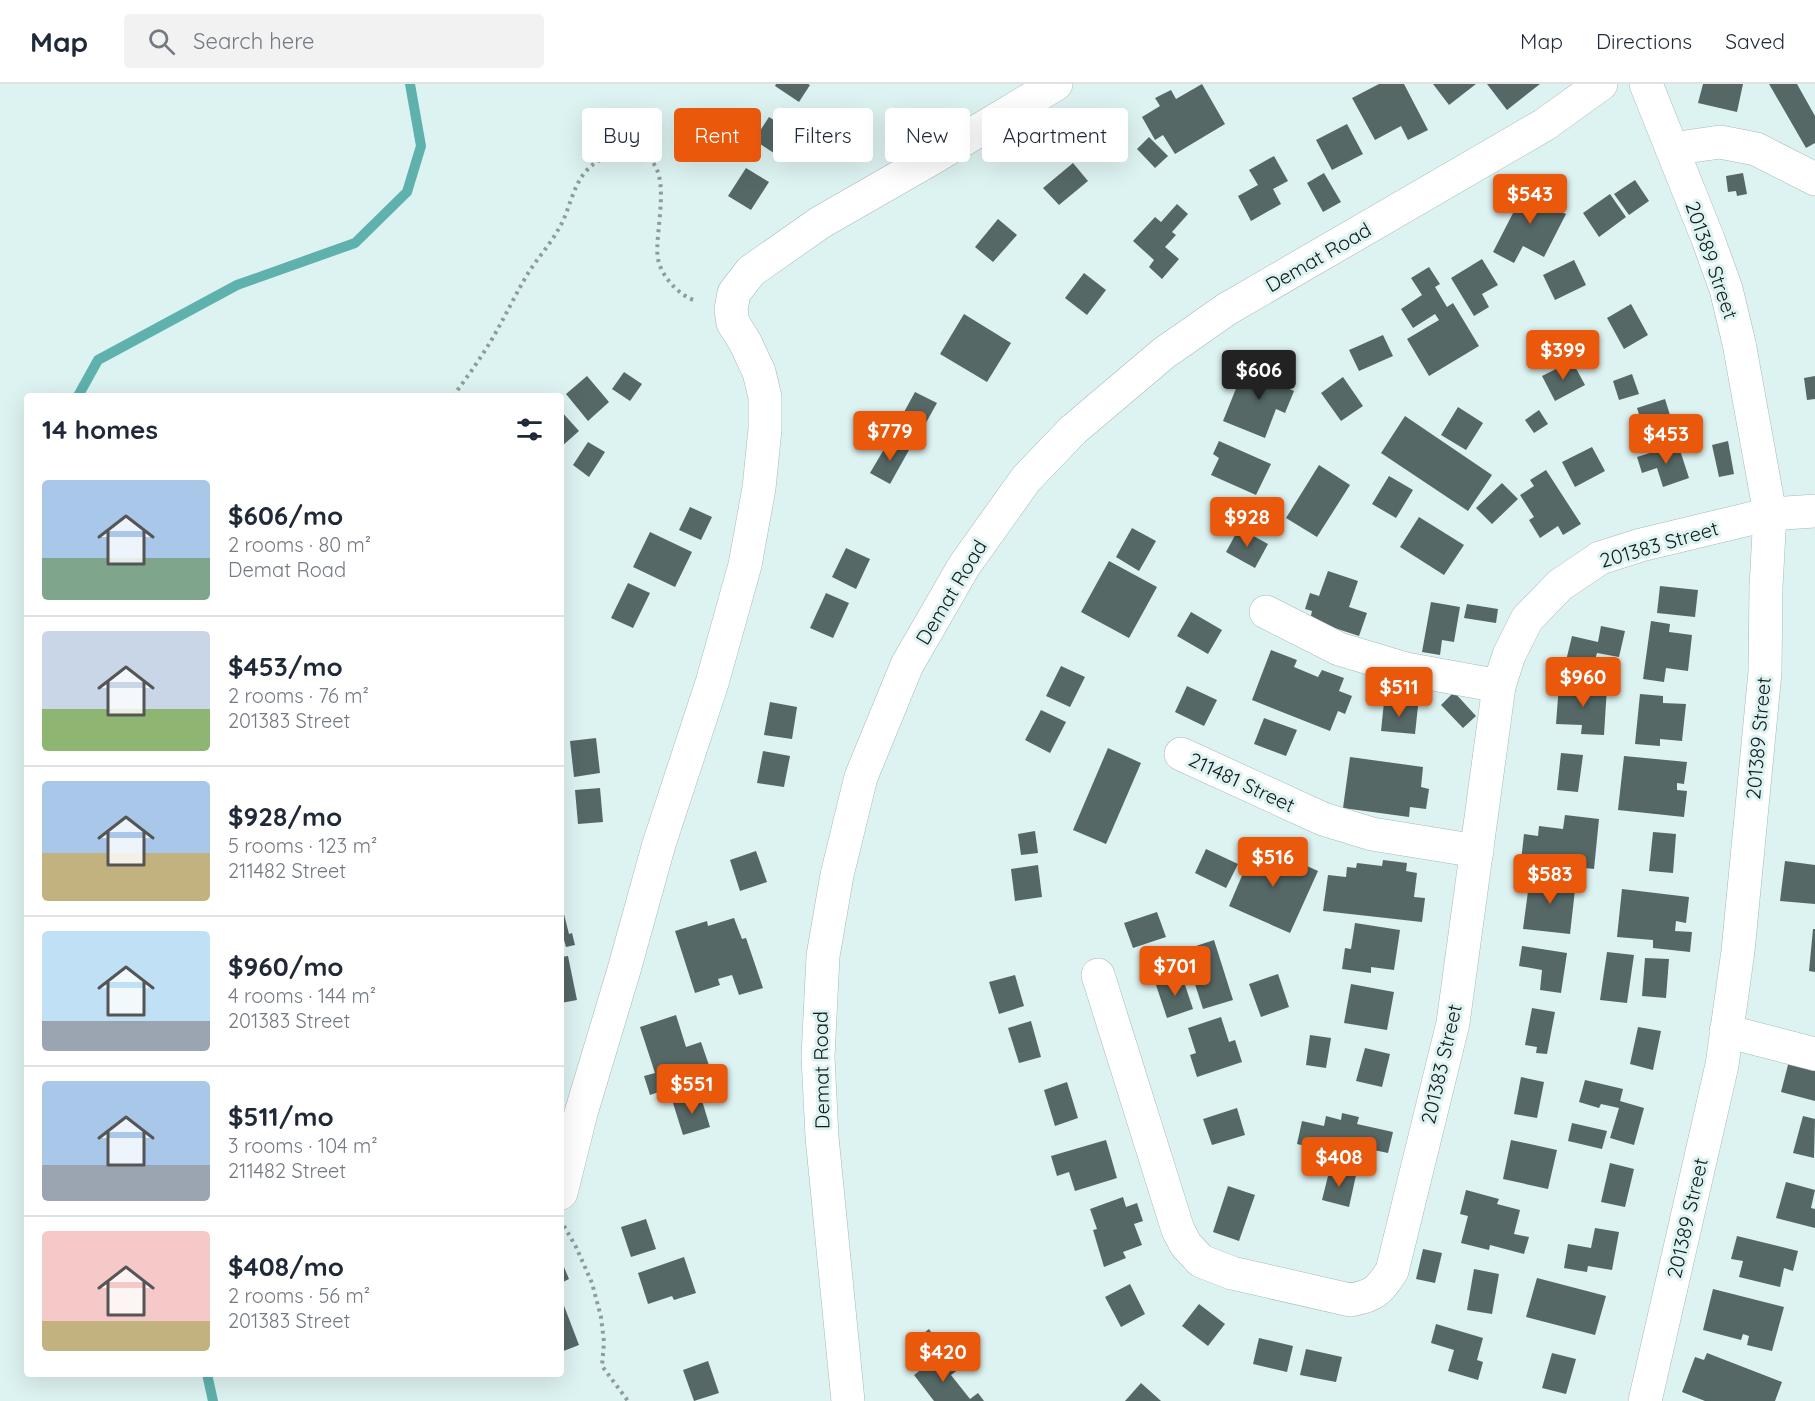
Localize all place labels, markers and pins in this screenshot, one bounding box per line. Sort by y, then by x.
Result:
pin: $543 [1494,174,1566,225]
pin: $399 [1527,330,1599,381]
pin: $606 [1223,350,1295,401]
pin: $779 [854,411,926,462]
pin: $453 [1630,414,1702,465]
pin: $928 [1211,497,1283,548]
pin: $960 [1547,657,1619,708]
pin: $511 [1363,667,1435,718]
pin: $516 [1237,837,1309,888]
pin: $583 [1514,854,1586,905]
pin: $701 [1139,946,1211,997]
pin: $551 [656,1064,728,1115]
pin: $408 [1303,1137,1375,1188]
pin: $420 [907,1332,979,1383]

